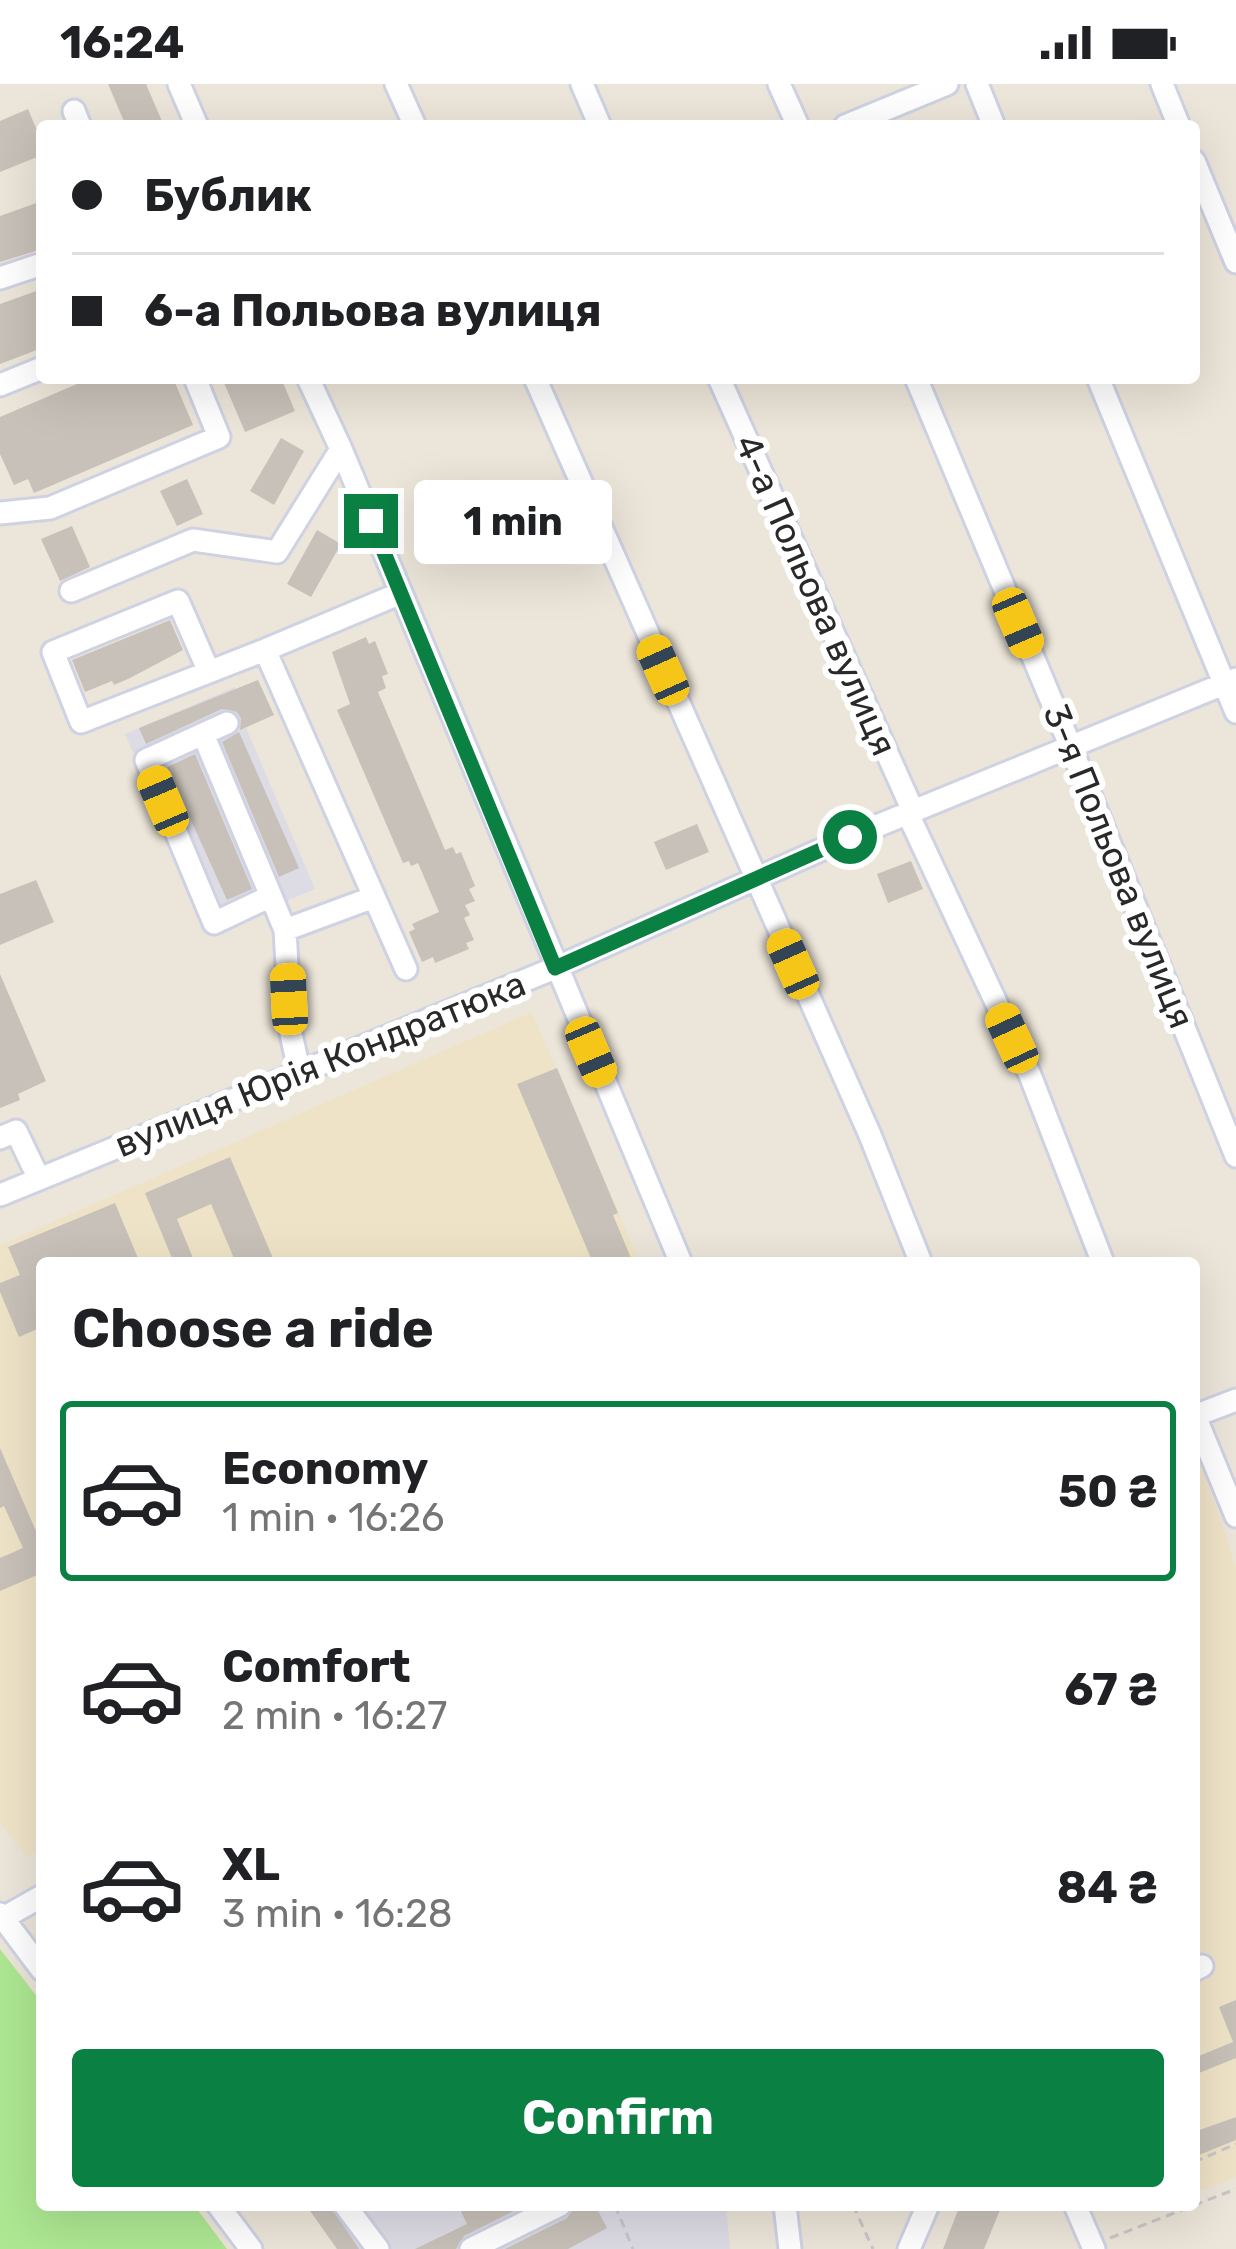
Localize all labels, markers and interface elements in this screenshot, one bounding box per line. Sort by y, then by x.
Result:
text: 16:24 [60,16,185,69]
text: Бублик [144,169,312,222]
text: 6-а Польова вулиця [144,284,602,337]
street label: 4-а Польова вулиця [726,428,906,762]
callout: 1 min [413,479,611,563]
route end [344,494,398,548]
text: 1 min [463,499,563,545]
car [987,583,1049,663]
car [632,630,694,710]
street label: 3-я Польова вулиця [1034,698,1204,1034]
car [132,761,194,841]
route start [823,810,877,864]
car [762,924,824,1004]
street label: вулиця Юрія Кондратюка [108,962,532,1166]
car [269,962,309,1036]
car [980,998,1044,1078]
car [560,1012,622,1092]
text: Choose a ride [72,1297,434,1361]
icon: car [78,1437,186,1545]
text: Economy [222,1442,428,1495]
text: 50 ₴ [1058,1465,1158,1518]
text: 1 min · 16:26 [222,1495,445,1541]
icon: car [78,1635,186,1743]
text: Comfort [222,1640,411,1693]
text: 67 ₴ [1064,1663,1158,1716]
text: 2 min · 16:27 [222,1693,447,1739]
icon: car [78,1833,186,1941]
text: XL [222,1838,280,1891]
text: 84 ₴ [1057,1861,1158,1914]
text: 3 min · 16:28 [222,1891,453,1937]
button: Confirm [72,2049,1164,2187]

